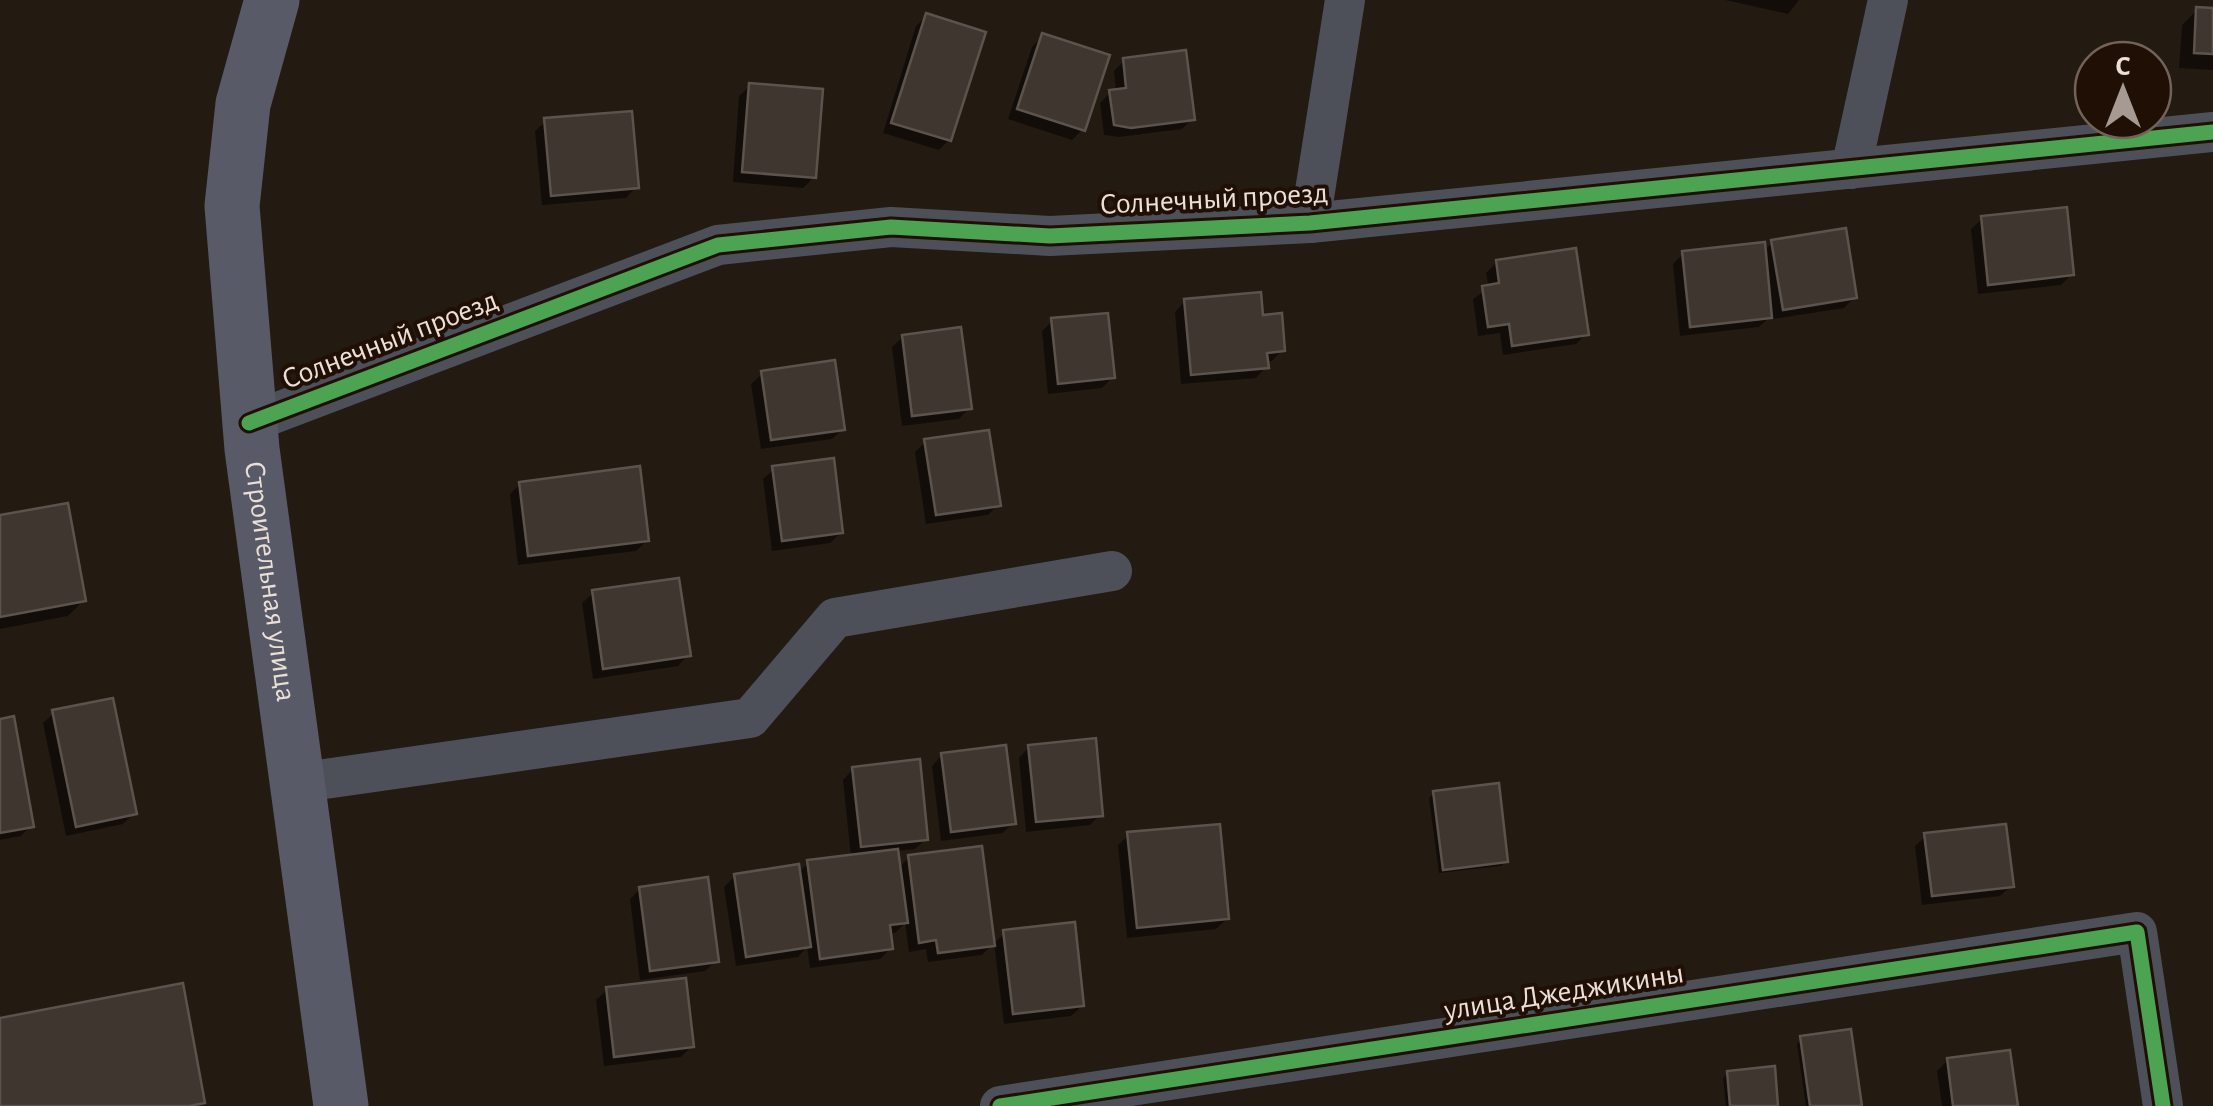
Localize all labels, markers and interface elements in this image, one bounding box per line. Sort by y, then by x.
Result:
north arrow [2073,40,2173,140]
text: С [2115,53,2131,81]
street label: Солнечный проезд [1099,178,1329,220]
street label: Солнечный проезд [278,285,502,395]
street label: Строительная улица [239,459,301,704]
street label: улица Джеджикины [1441,958,1686,1026]

